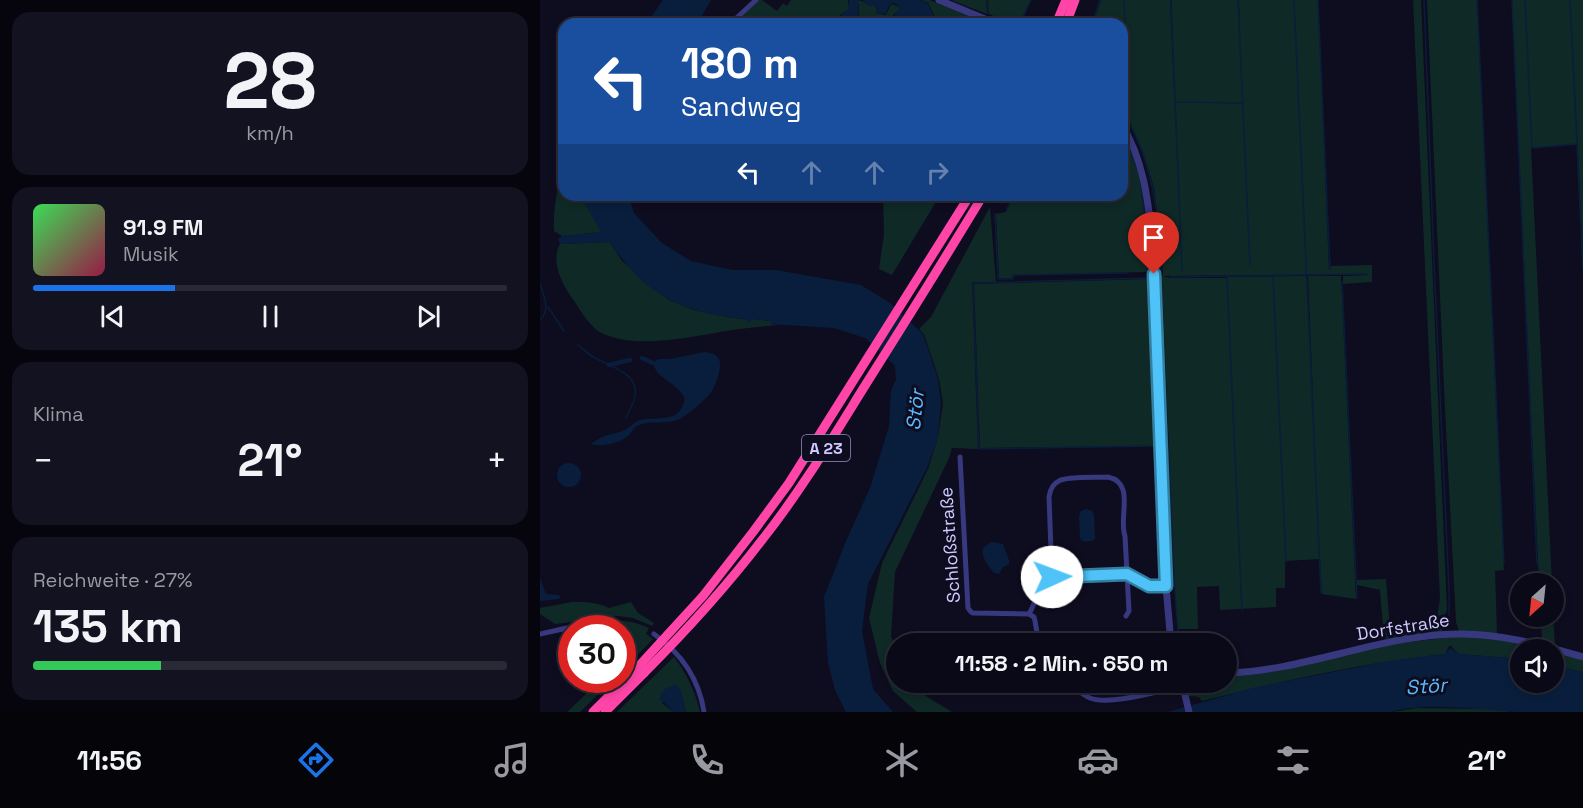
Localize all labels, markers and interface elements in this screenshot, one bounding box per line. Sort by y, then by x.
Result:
text: 28 [223,31,317,131]
text: 180 m [681,37,799,90]
icon: left [582,42,660,120]
text: Sandweg [681,89,802,124]
text: km/h [246,120,294,146]
icon: left [732,156,765,189]
icon: ahead [795,156,828,189]
icon: ahead [858,156,891,189]
icon: right [921,156,954,189]
pin [1128,212,1179,274]
text: 91.9 FM [123,213,203,241]
icon: arrive [1137,221,1170,254]
text: Musik [123,241,179,267]
icon: previous [96,300,129,333]
icon: pause [254,300,287,333]
icon: next [412,300,445,333]
water label: Stör [900,386,930,432]
text: Klima [33,401,84,427]
text: 21° [238,432,302,489]
road number: A 23 [802,435,850,461]
text: − [33,440,53,482]
text: + [487,440,507,482]
street label: Schloßstraße [934,486,965,604]
position arrow [1020,545,1084,609]
text: Reichweite · 27% [33,567,192,593]
north arrow [1510,573,1564,627]
map controls [1510,573,1564,693]
text: 135 km [33,598,183,655]
street label: Dorfstraße [1355,608,1451,645]
speed limit sign: 30 [558,615,636,693]
button: sound [1510,639,1564,693]
text: 11:58 · 2 Min. · 650 m [955,649,1168,677]
water label: Stör [1405,671,1450,700]
icon: directions [295,739,337,781]
icon: music [491,739,533,781]
icon: phone [686,739,728,781]
icon: climate [881,739,923,781]
icon: car [1077,739,1119,781]
icon: filters [1272,739,1314,781]
text: 11:56 [77,743,142,778]
text: 21° [1467,743,1506,778]

